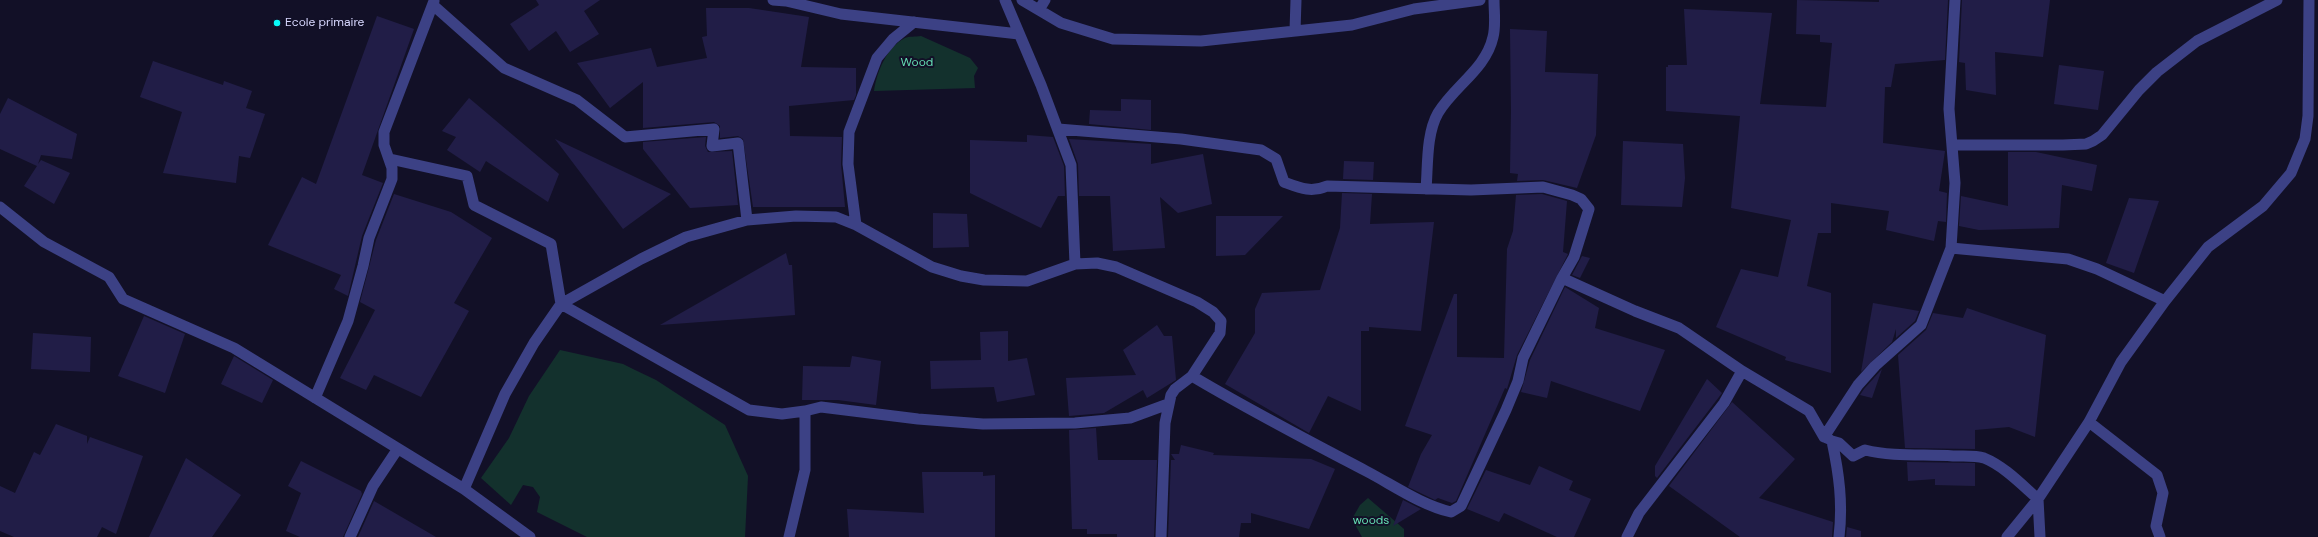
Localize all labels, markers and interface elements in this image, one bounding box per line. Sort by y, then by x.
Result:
place label: Ecole primaire [285,16,364,30]
marker: Ecole primaire [272,18,282,28]
park label: Wood [901,56,933,70]
park label: woods [1353,514,1389,528]

